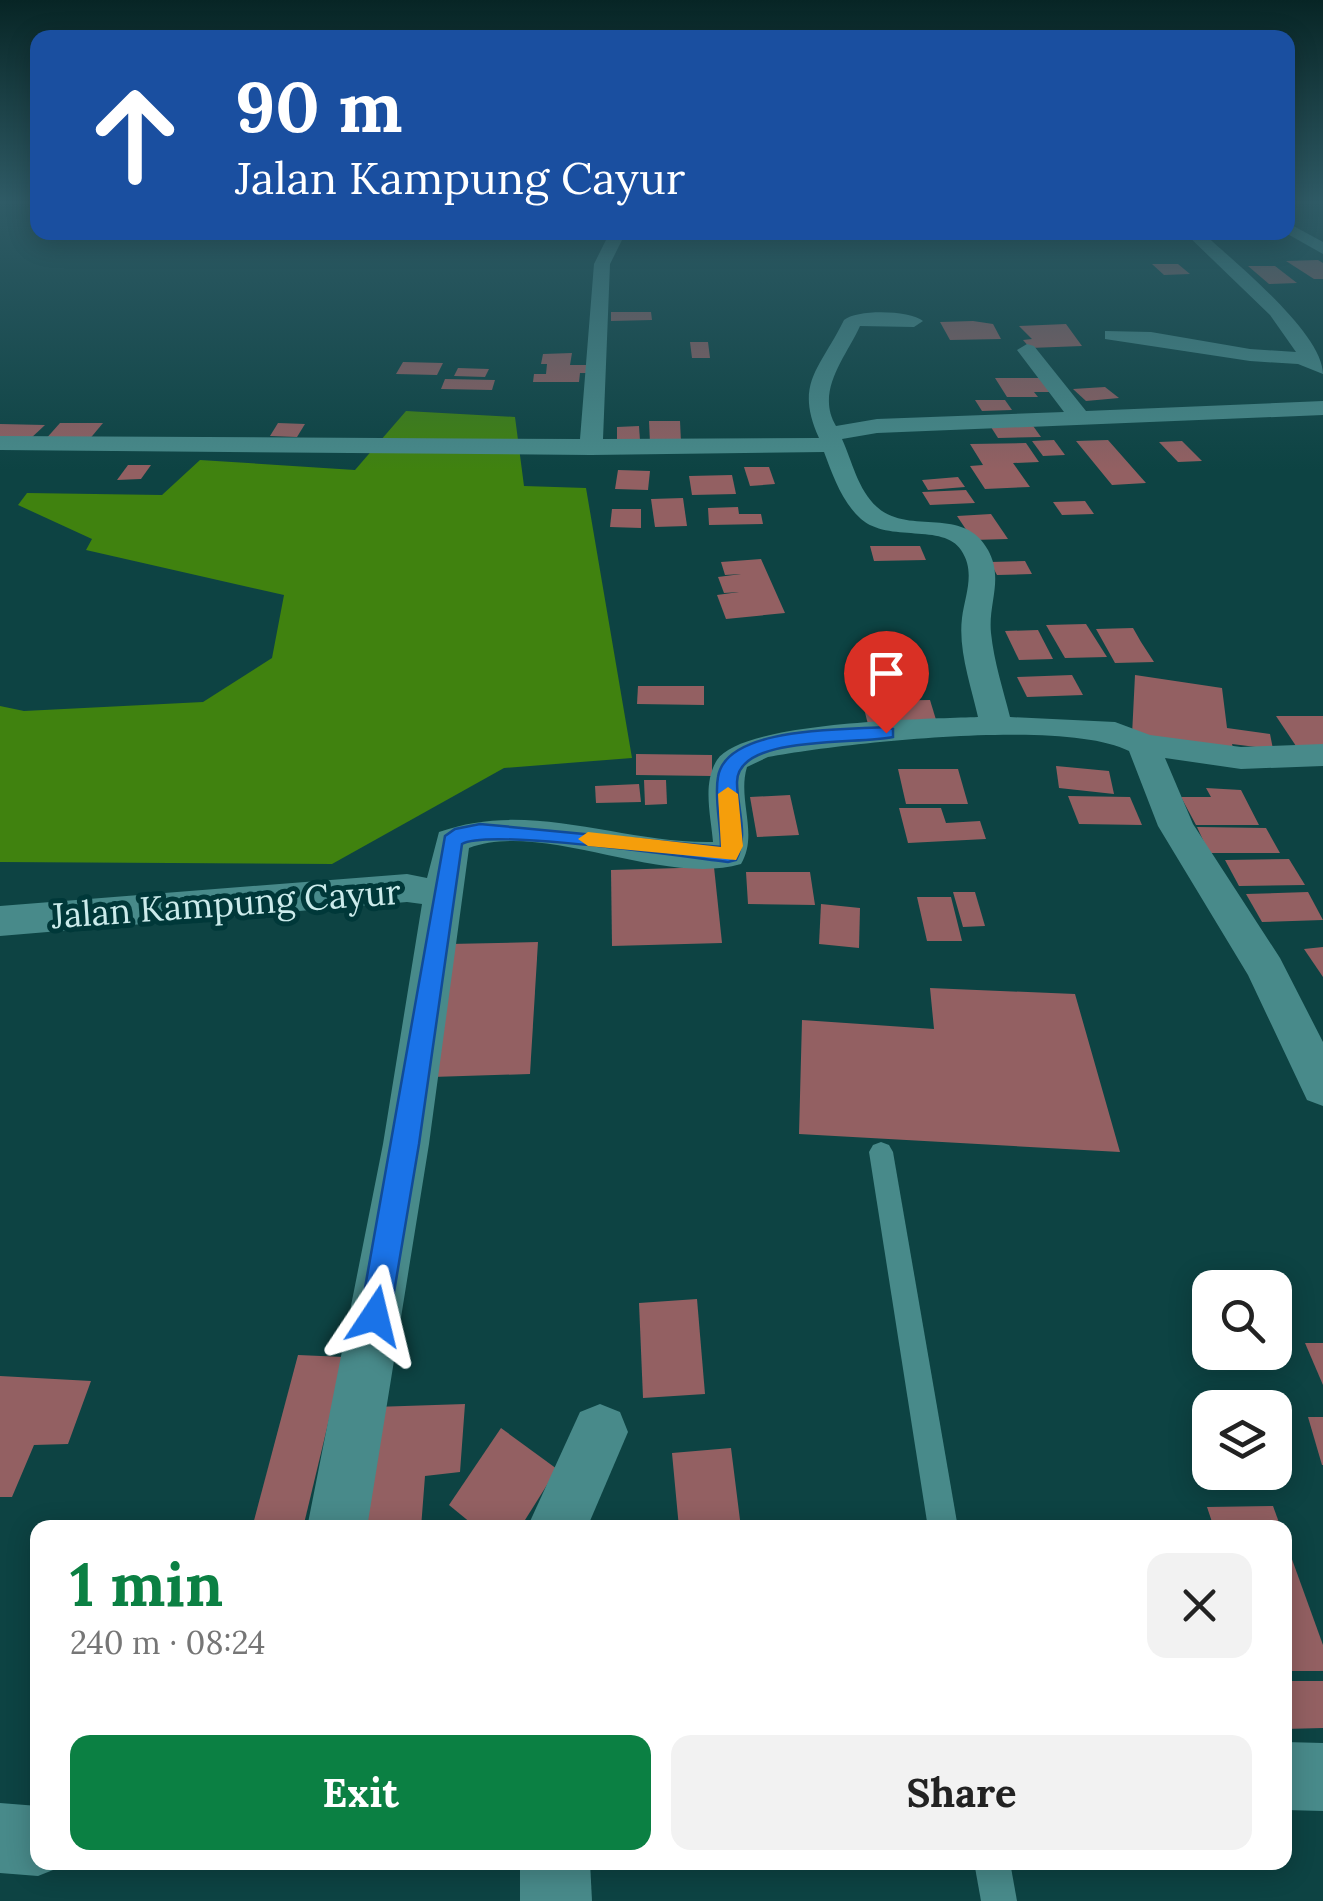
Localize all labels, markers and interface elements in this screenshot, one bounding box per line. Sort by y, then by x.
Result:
text: 90 m [235,62,403,151]
icon: ahead [70,70,200,200]
text: Jalan Kampung Cayur [235,149,685,206]
pin [844,631,929,734]
icon: arrive [859,646,914,701]
street label: Jalan Kampung Cayur [49,869,402,938]
position arrow [323,1264,427,1368]
map controls [1192,1270,1292,1490]
button: search [1192,1270,1292,1370]
button: layers [1192,1390,1292,1490]
text: 1 min [70,1546,223,1622]
button: close [1147,1553,1252,1658]
text: 240 m · 08:24 [70,1622,265,1663]
button: Exit [70,1735,651,1850]
button: Share [671,1735,1252,1850]

